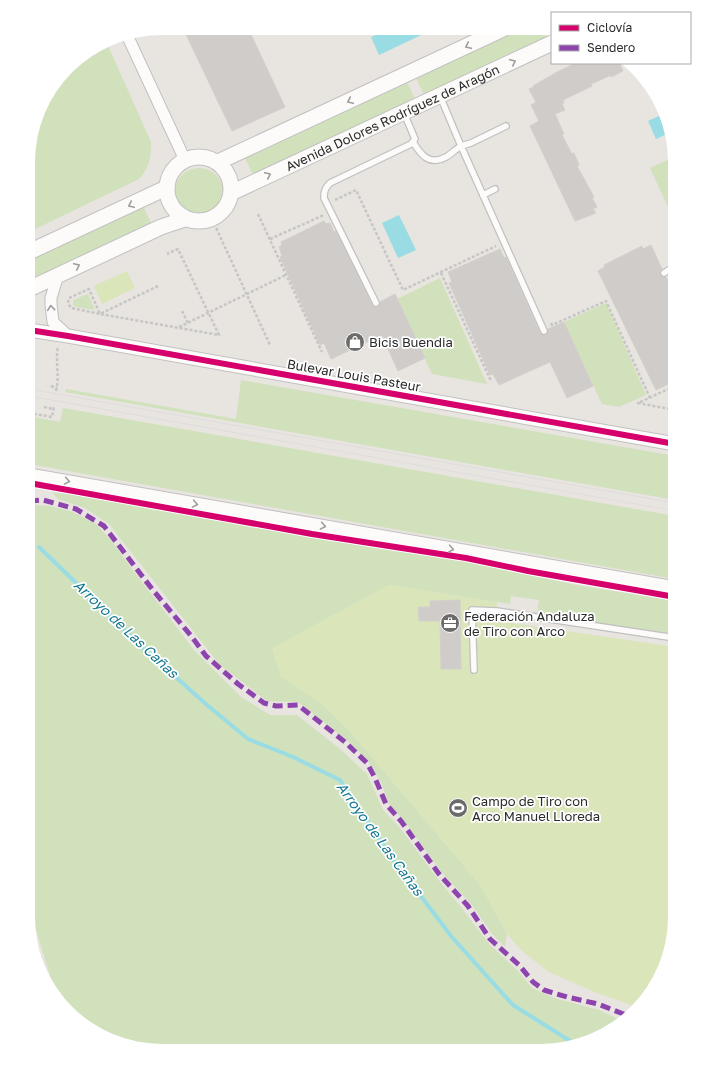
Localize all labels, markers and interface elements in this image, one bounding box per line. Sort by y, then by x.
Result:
legend [551,12,691,64]
text: Ciclovía [587,20,632,35]
text: Sendero [587,40,635,55]
one-way arrow [465,41,472,49]
one-way arrow [509,59,516,67]
street label: Avenida Dolores Rodríguez de Aragón [283,61,502,174]
one-way arrow [347,96,355,104]
one-way arrow [263,172,271,180]
one-way arrow [128,200,135,208]
one-way arrow [72,263,80,271]
one-way arrow [47,305,56,311]
shop icon: Bicis Buendia [344,331,366,353]
place label: Bicis Buendia [369,334,453,350]
street label: Bulevar Louis Pasteur [286,355,422,395]
one-way arrow [64,477,70,485]
one-way arrow [192,499,198,508]
one-way arrow [320,521,326,530]
one-way arrow [448,544,454,552]
water label: Arroyo de Las Cañas [71,576,182,682]
place label: Federación Andaluza de Tiro con Arco [464,608,595,639]
office icon: Federación Andaluza de Tiro con Arco [439,612,461,634]
water label: Arroyo de Las Cañas [333,779,428,899]
place label: Campo de Tiro con Arco Manuel Lloreda [472,793,600,824]
sports icon: Campo de Tiro con Arco Manuel Lloreda [447,797,469,819]

